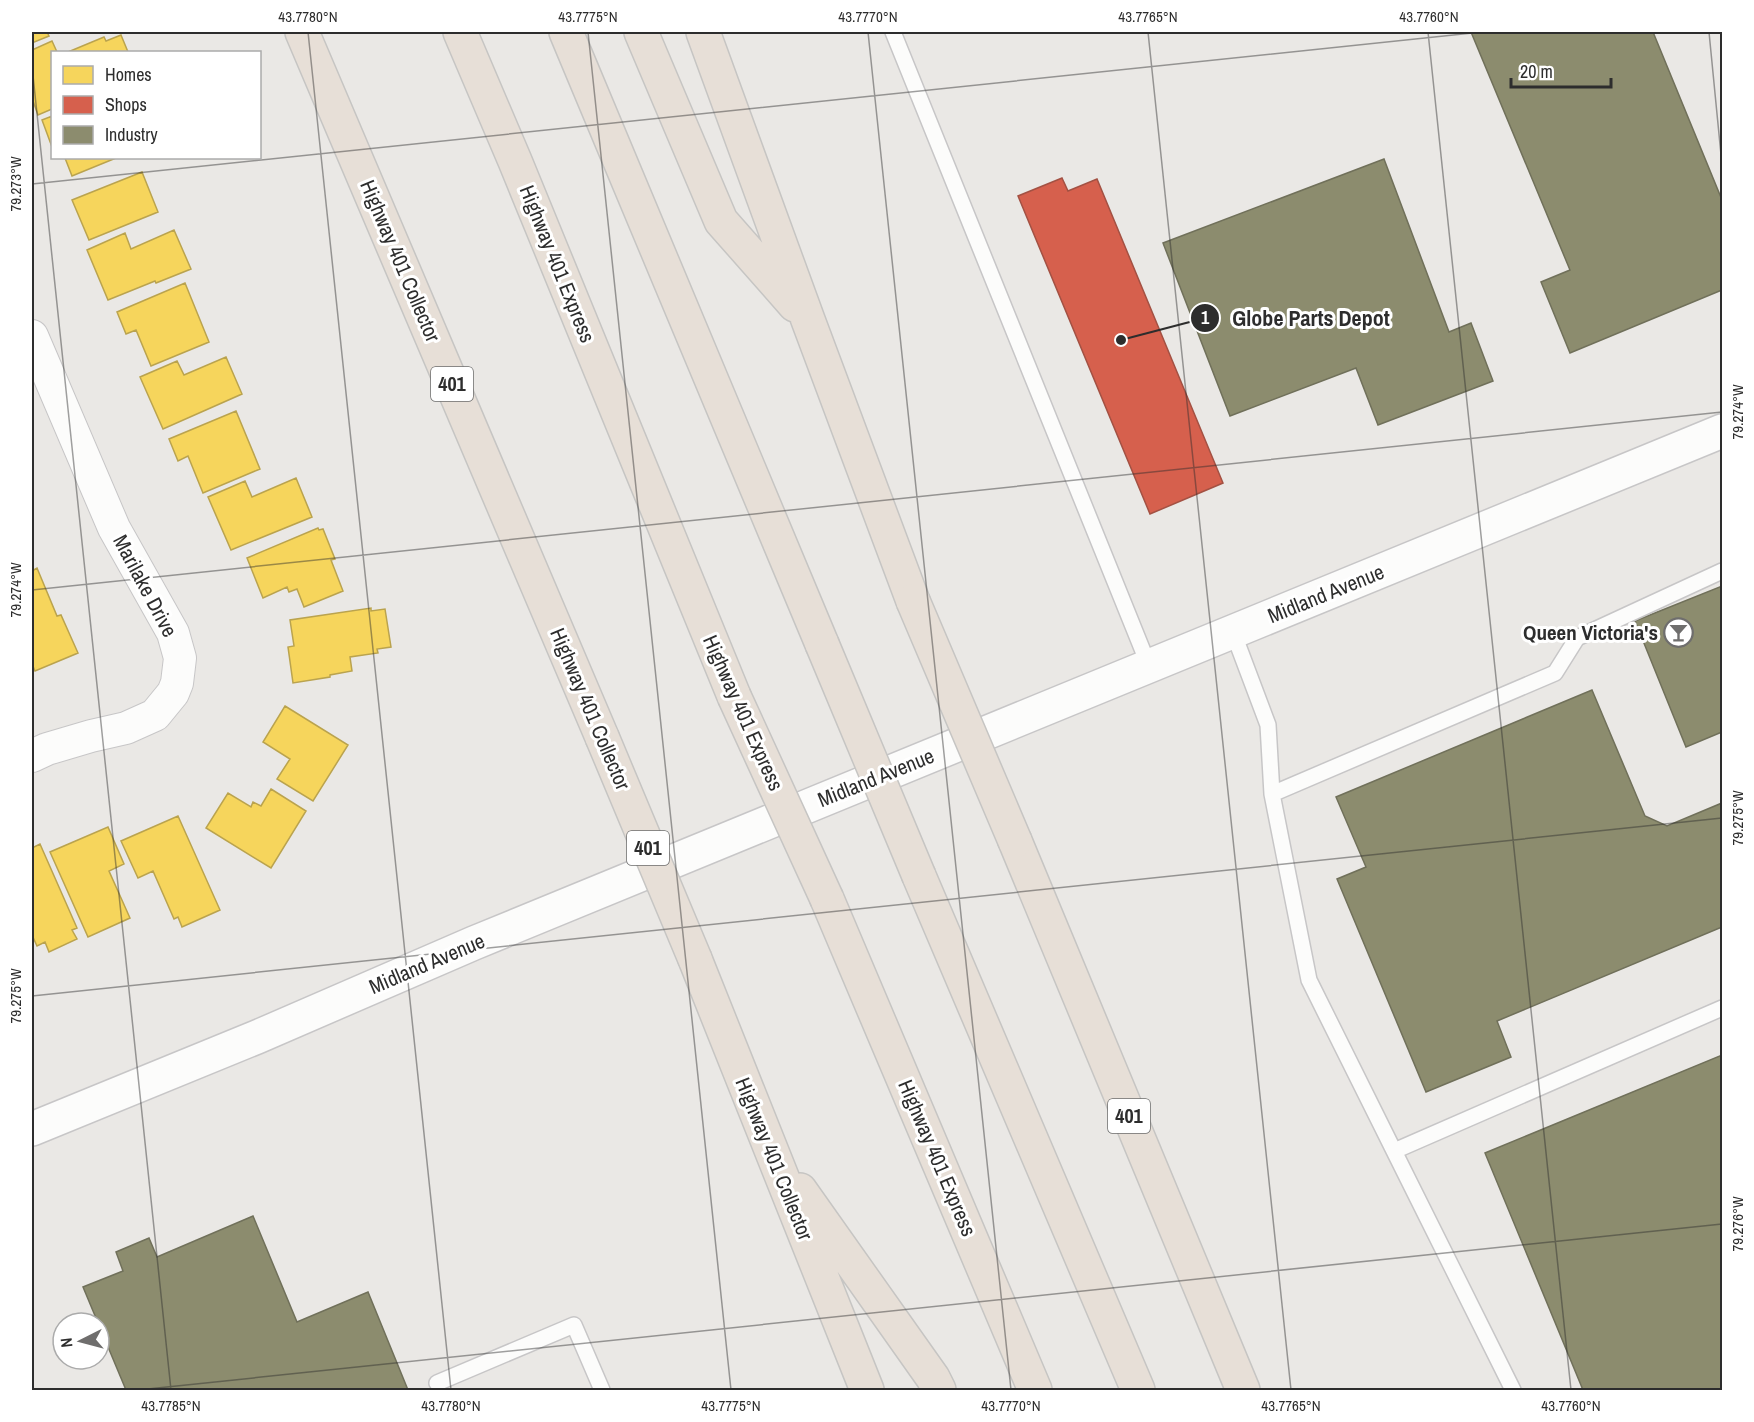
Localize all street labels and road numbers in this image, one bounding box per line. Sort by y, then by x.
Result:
street label: Highway 401 Collector [353,175,448,346]
street label: Highway 401 Express [513,181,602,347]
road number: 401 [431,367,473,401]
street label: Marilake Drive [106,530,185,642]
street label: Midland Avenue [1263,557,1388,630]
street label: Highway 401 Collector [543,623,638,794]
street label: Highway 401 Express [696,630,791,795]
street label: Midland Avenue [813,741,938,814]
road number: 401 [627,831,669,865]
street label: Midland Avenue [364,926,489,1001]
street label: Highway 401 Collector [729,1073,820,1245]
street label: Highway 401 Express [891,1075,984,1241]
road number: 401 [1108,1099,1150,1133]

